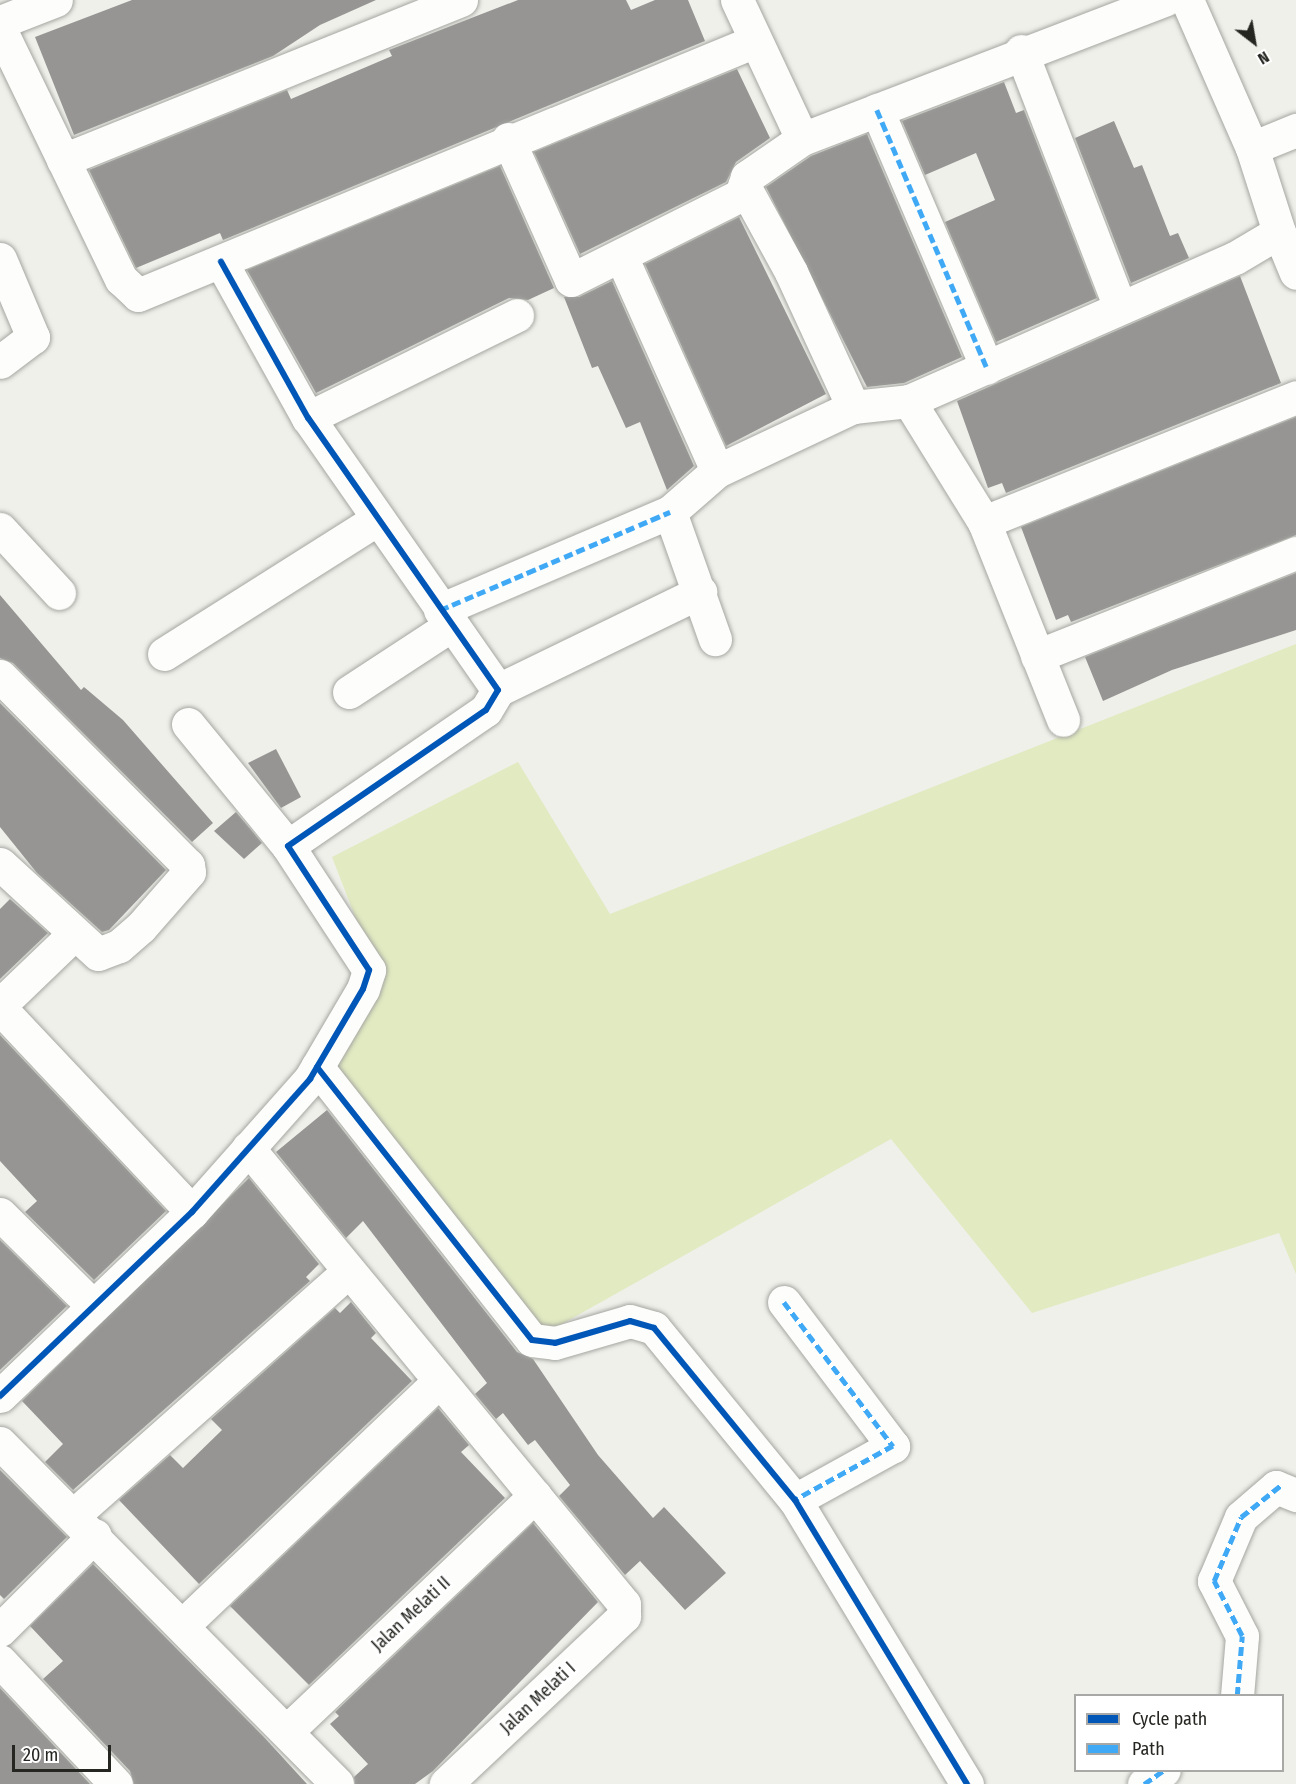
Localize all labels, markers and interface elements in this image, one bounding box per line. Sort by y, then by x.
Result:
north arrow [1224,12,1284,72]
text: N [1255,47,1273,68]
street label: Jalan Melati II [367,1572,455,1656]
street label: Jalan Melati I [496,1658,580,1738]
legend [1074,1694,1284,1772]
text: Cycle path [1132,1708,1207,1730]
scale bar [15,1733,114,1771]
text: Path [1132,1738,1165,1760]
text: 20 m [23,1744,58,1766]

